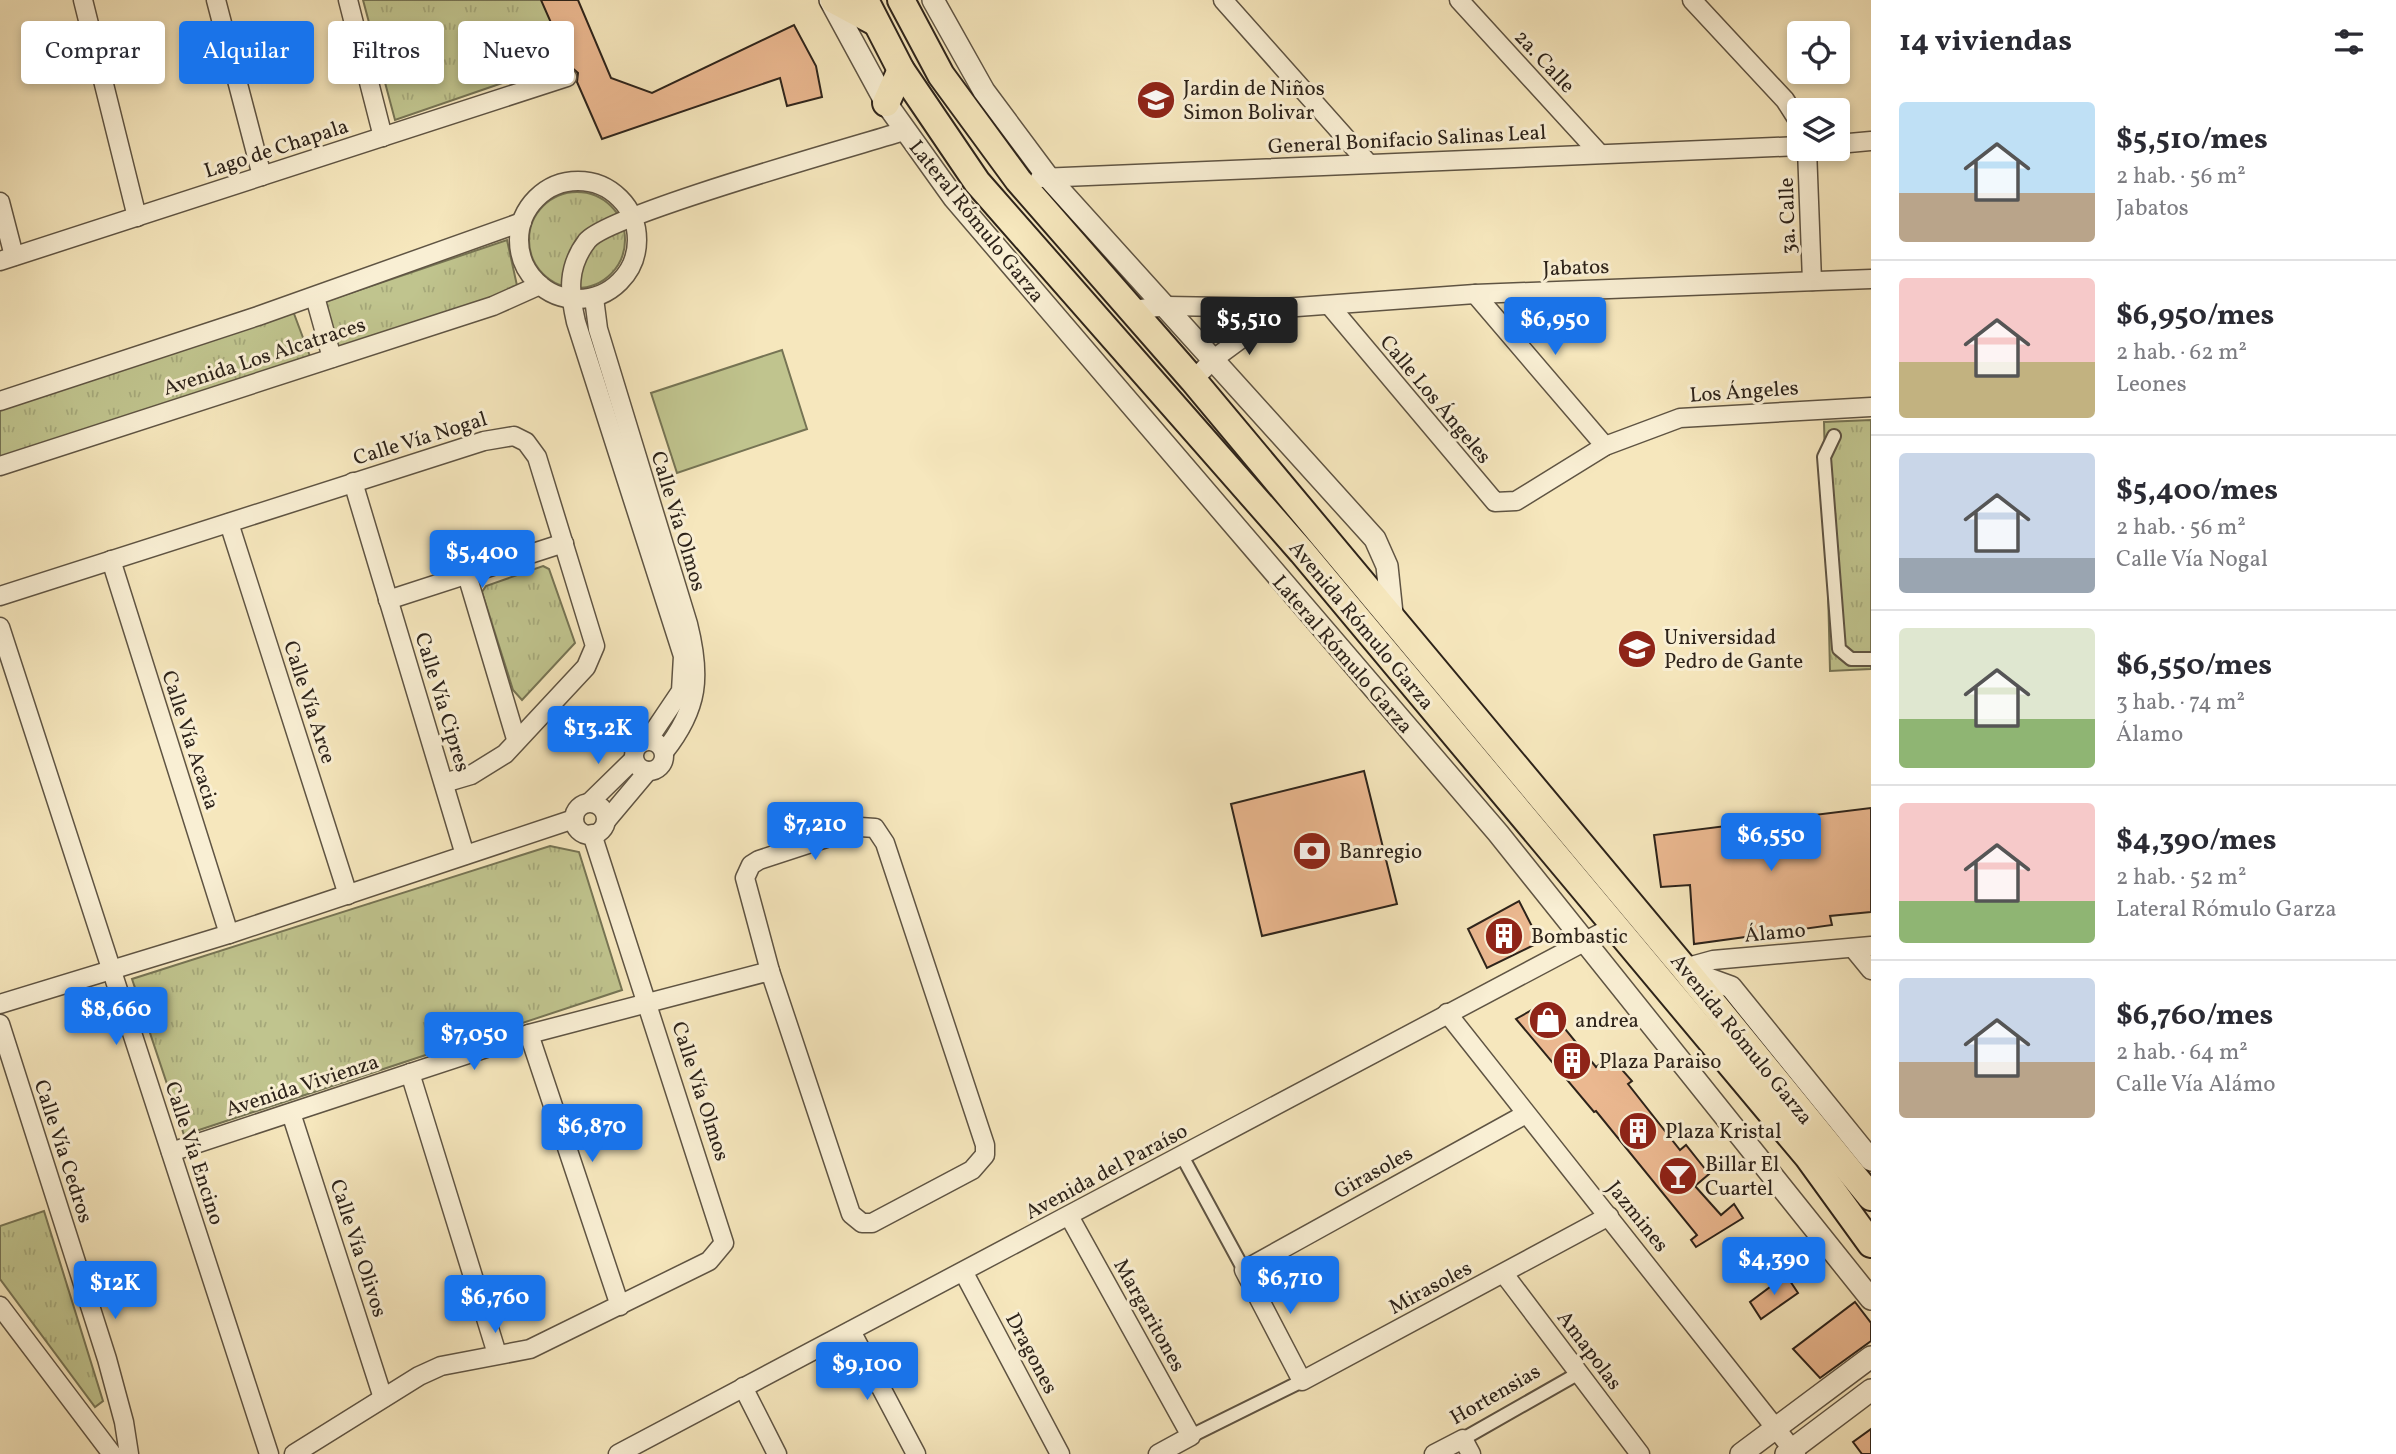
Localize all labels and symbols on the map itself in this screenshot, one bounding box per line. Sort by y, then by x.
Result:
street label: 2a. Calle [1507,24,1581,100]
place label: Jardin de Niños Simon Bolivar [1183,75,1325,128]
school or university icon: Jardin de Niños Simon Bolivar [1135,79,1177,121]
street label: Lago de Chapala [201,112,352,186]
street label: General Bonifacio Salinas Leal [1267,119,1547,162]
street label: Lateral Rómulo Garza [901,135,1051,309]
street label: 3a. Calle [1773,177,1804,255]
street label: Jabatos [1542,253,1610,284]
pin: $5,510 [1192,298,1306,357]
pin: $6,950 [1498,298,1612,357]
street label: Avenida Los Alcatraces [159,311,369,404]
street label: Calle Los Ángeles [1372,329,1497,471]
street label: Los Ángeles [1689,374,1800,411]
street label: Calle Vía Nogal [350,405,491,474]
street label: Calle Vía Olmos [643,448,713,595]
pin: $5,400 [425,530,539,590]
street label: Avenida Rómulo Garza [1281,535,1440,717]
street label: Lateral Rómulo Garza [1265,569,1419,741]
place label: Universidad Pedro de Gante [1664,624,1803,677]
school or university icon: Universidad Pedro de Gante [1616,628,1658,670]
street label: Calle Vía Cipres [407,629,477,776]
street label: Calle Vía Arce [275,637,342,768]
street label: Calle Vía Acacia [153,667,226,814]
pin: $13.2K [541,706,655,766]
pin: $7,210 [758,802,872,862]
pin: $6,550 [1714,814,1828,873]
bank icon: Banregio [1291,830,1333,872]
place label: Banregio [1339,838,1422,867]
building icon: Bombastic [1483,915,1525,957]
street label: Álamo [1743,916,1807,951]
place label: Bombastic [1531,923,1628,952]
street label: Avenida Rómulo Garza [1663,948,1819,1132]
pin: $8,660 [59,988,173,1047]
shop icon: andrea [1527,999,1569,1041]
place label: andrea [1575,1007,1639,1036]
pin: $7,050 [417,1012,531,1072]
street label: Calle Vía Olmos [663,1018,736,1165]
building icon: Plaza Paraiso [1551,1040,1593,1082]
street label: Avenida Vivienza [222,1048,383,1125]
place label: Plaza Paraiso [1599,1048,1722,1077]
street label: Calle Vía Cedros [26,1076,99,1227]
street label: Calle Vía Encino [157,1078,230,1229]
pin: $6,870 [535,1104,649,1164]
building icon: Plaza Kristal [1617,1110,1659,1152]
street label: Avenida del Paraíso [1020,1117,1193,1227]
place label: Plaza Kristal [1665,1118,1782,1147]
street label: Girasoles [1329,1140,1418,1207]
place label: Billar El Cuartel [1705,1151,1779,1204]
bar icon: Billar El Cuartel [1657,1155,1699,1197]
street label: Jazmines [1599,1175,1675,1259]
street label: Calle Vía Olivos [322,1176,394,1321]
pin: $4,390 [1717,1238,1831,1297]
street label: Margaritones [1106,1254,1192,1377]
street label: Mirasoles [1384,1254,1477,1322]
pin: $6,710 [1233,1256,1347,1316]
pin: $12K [74,1262,156,1321]
pin: $6,760 [438,1276,552,1335]
street label: Amapolas [1549,1305,1628,1397]
street label: Dragones [997,1308,1064,1399]
pin: $9,100 [810,1342,924,1402]
street label: Hortensias [1445,1358,1546,1433]

